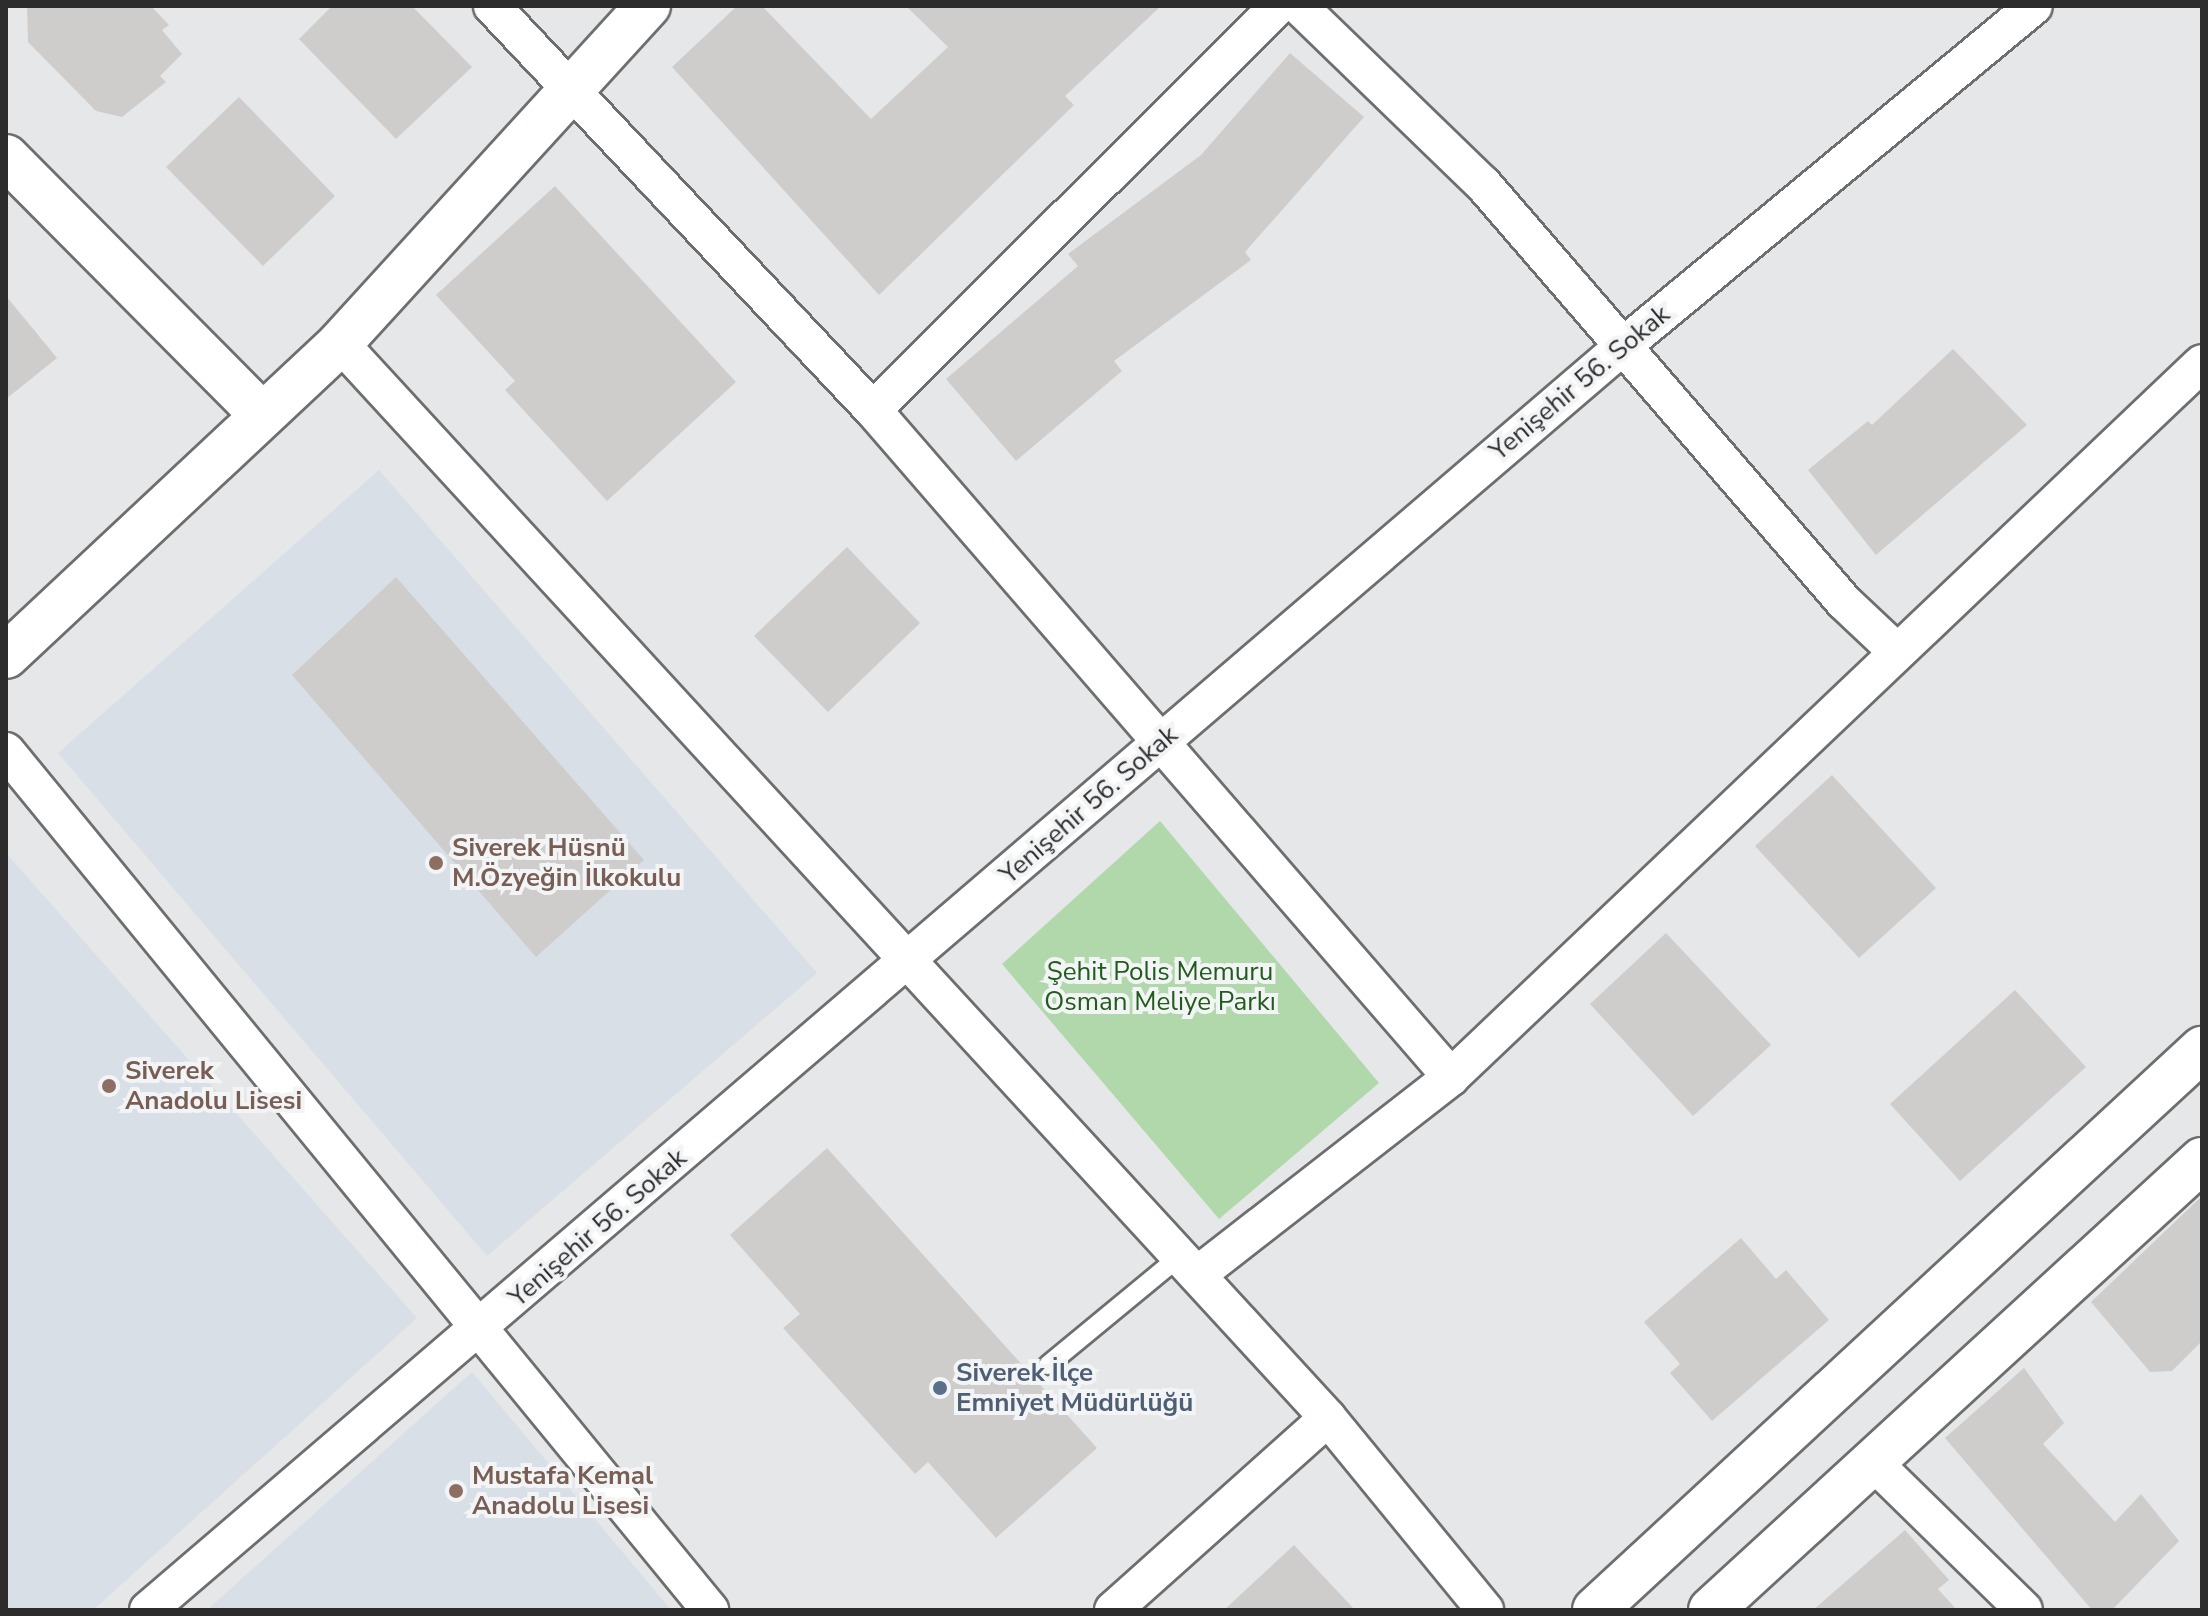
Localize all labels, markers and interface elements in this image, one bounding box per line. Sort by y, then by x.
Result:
street label: Yenişehir 56. Sokak [1484,299,1676,467]
street label: Yenişehir 56. Sokak [994,719,1184,891]
place label: Siverek Hüsnü M.Özyeğin İlkokulu [452,832,681,894]
marker: Siverek Hüsnü M.Özyeğin İlkokulu [427,854,445,872]
park label: Şehit Polis Memuru Osman Meliye Parkı [1044,956,1276,1018]
place label: Siverek Anadolu Lisesi [125,1055,302,1116]
marker: Siverek Anadolu Lisesi [100,1077,118,1095]
street label: Yenişehir 56. Sokak [503,1142,693,1314]
place label: Siverek İlçe Emniyet Müdürlüğü [956,1357,1193,1418]
marker: Siverek İlçe Emniyet Müdürlüğü [931,1379,949,1397]
place label: Mustafa Kemal Anadolu Lisesi [472,1460,653,1522]
marker: Mustafa Kemal Anadolu Lisesi [447,1482,465,1500]

